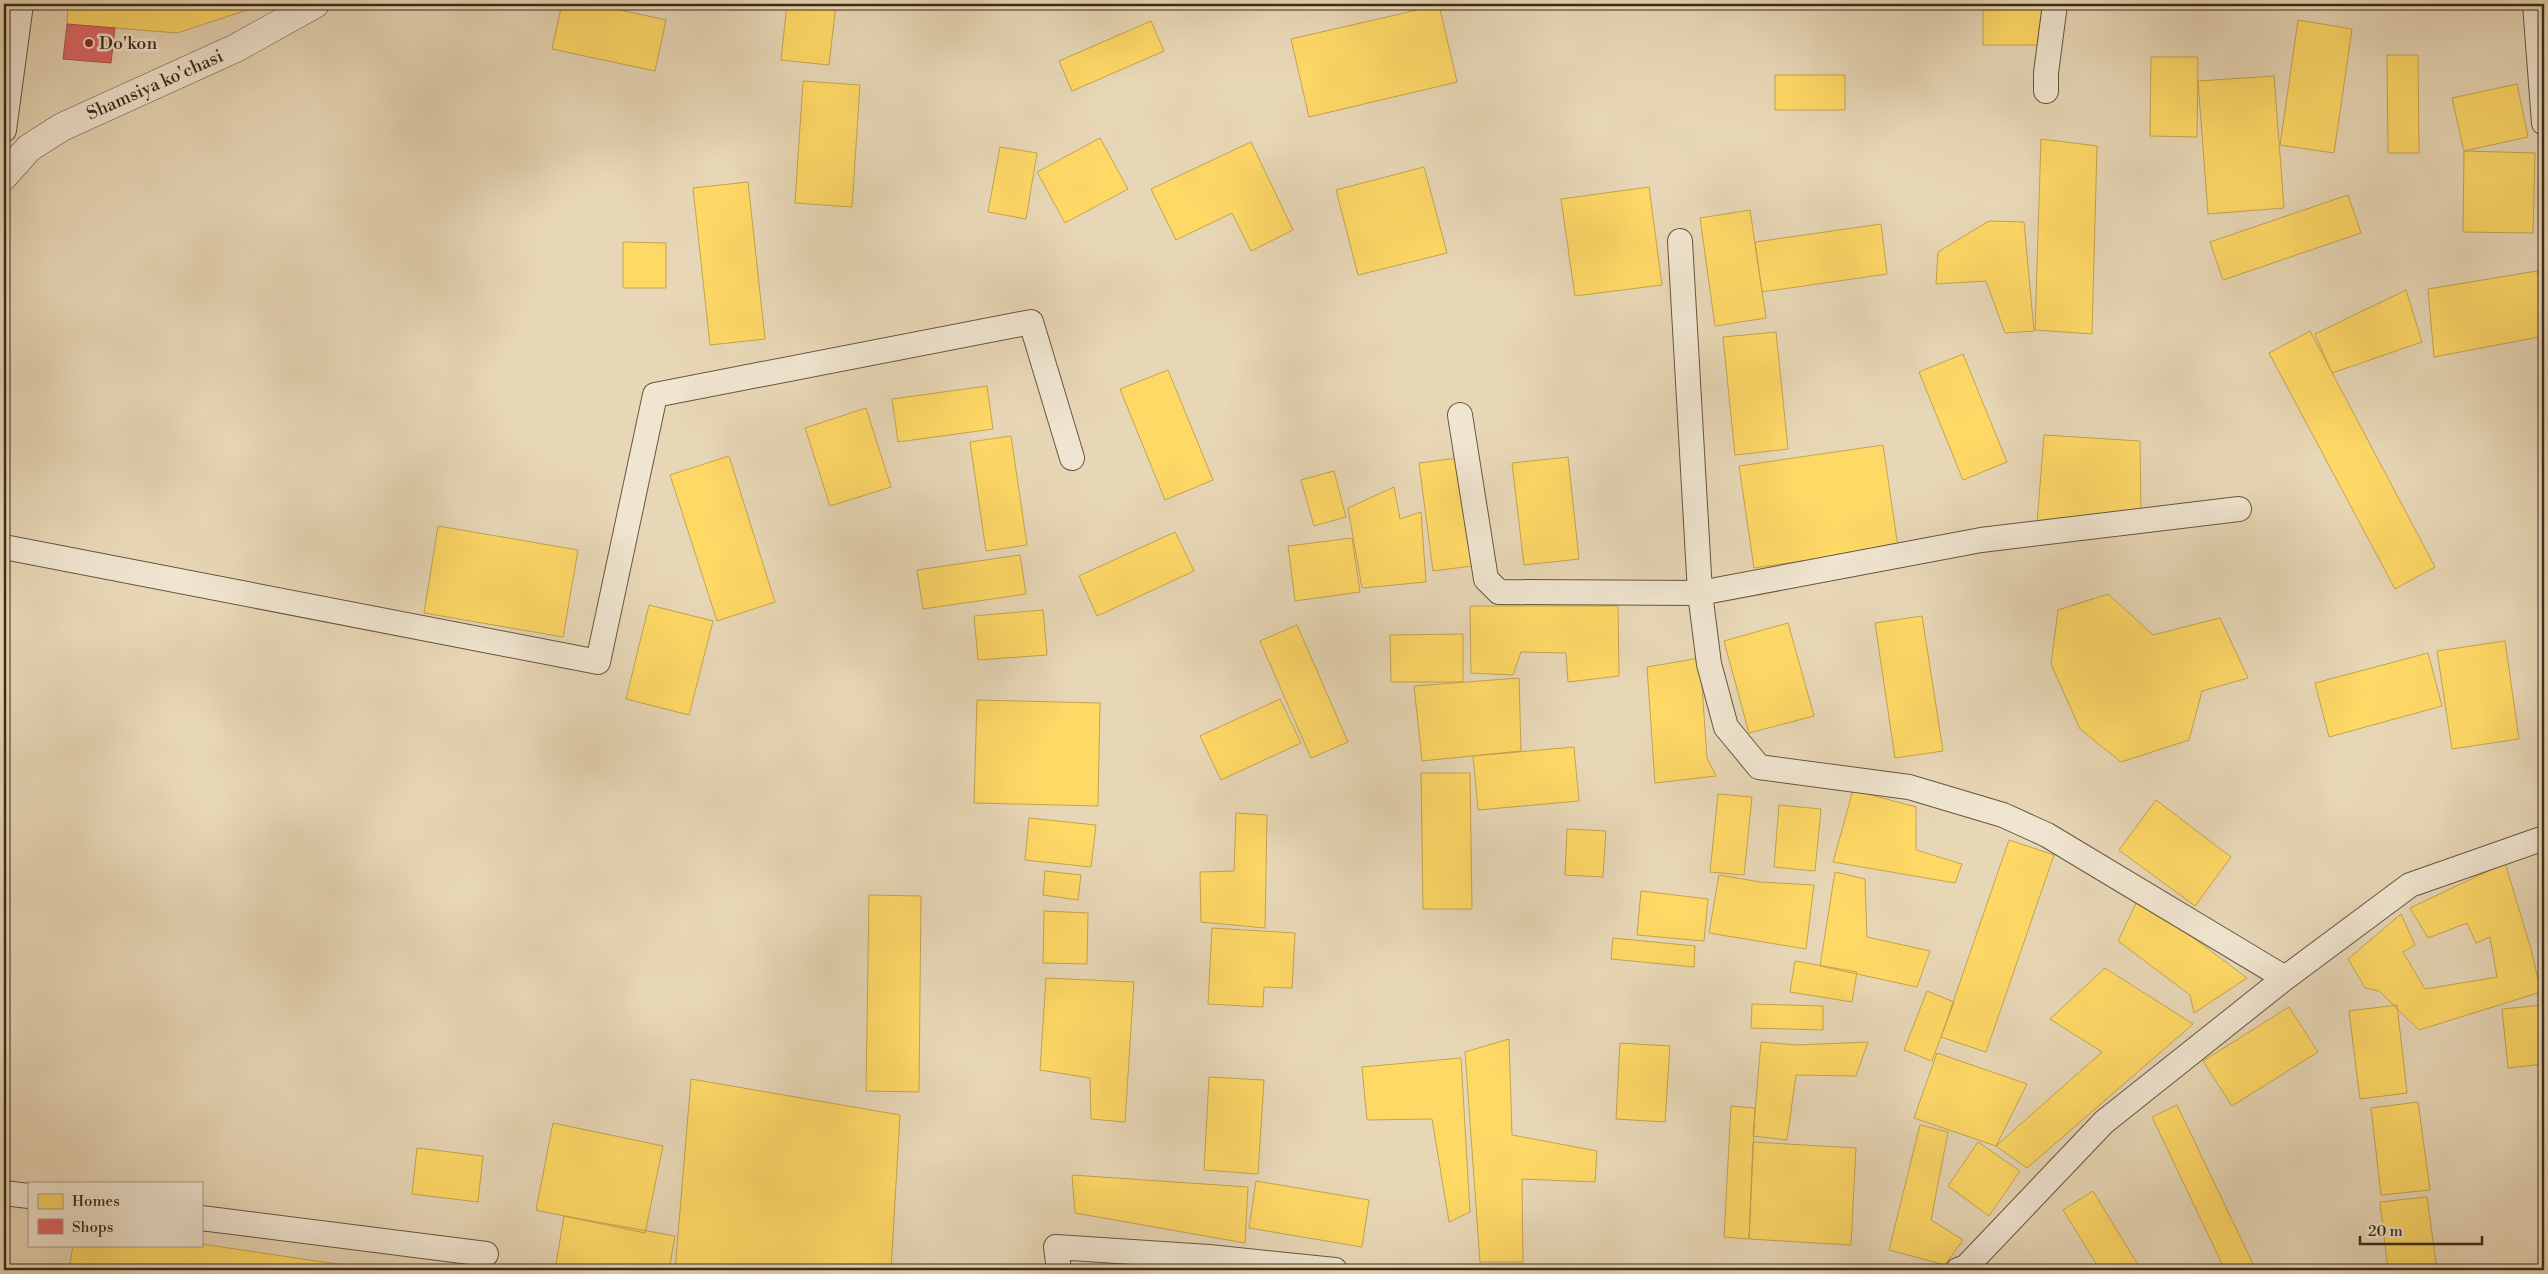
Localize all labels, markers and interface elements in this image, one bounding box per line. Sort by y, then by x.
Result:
place label: Do'kon [99,32,157,55]
marker: Do'kon [83,37,95,49]
street label: Shamsiya ko'chasi [83,45,227,125]
legend [28,1182,202,1246]
text: Homes [72,1192,120,1211]
scale bar [2360,1214,2483,1246]
text: Shops [72,1218,113,1237]
text: 20 m [2368,1222,2403,1241]

